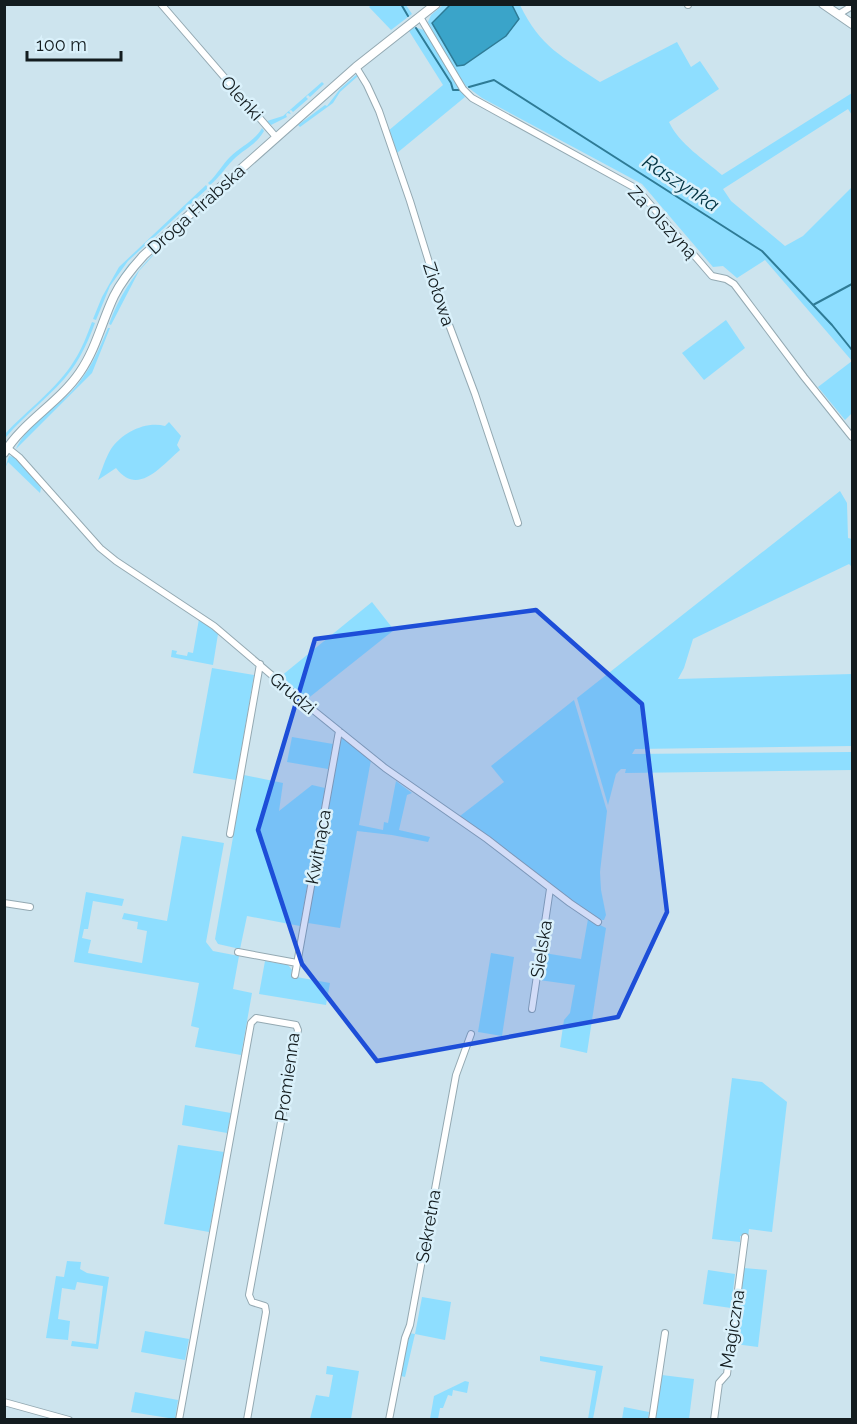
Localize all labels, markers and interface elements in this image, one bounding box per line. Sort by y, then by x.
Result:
scale bar [27,24,122,62]
text: 100 m [36,34,87,55]
street label: Oleńki [216,71,268,125]
water label: Raszynka [638,149,724,217]
street label: Droga Hrabska [143,160,249,258]
street label: Za Olszyną [624,181,702,263]
street label: Ziołowa [419,259,459,329]
street label: Grudzi [266,668,320,718]
street label: Kwitnąca [301,808,335,886]
street label: Sielska [526,919,556,979]
street label: Promienna [270,1031,304,1123]
street label: Sekretna [411,1188,445,1264]
street label: Magiczna [715,1288,749,1370]

